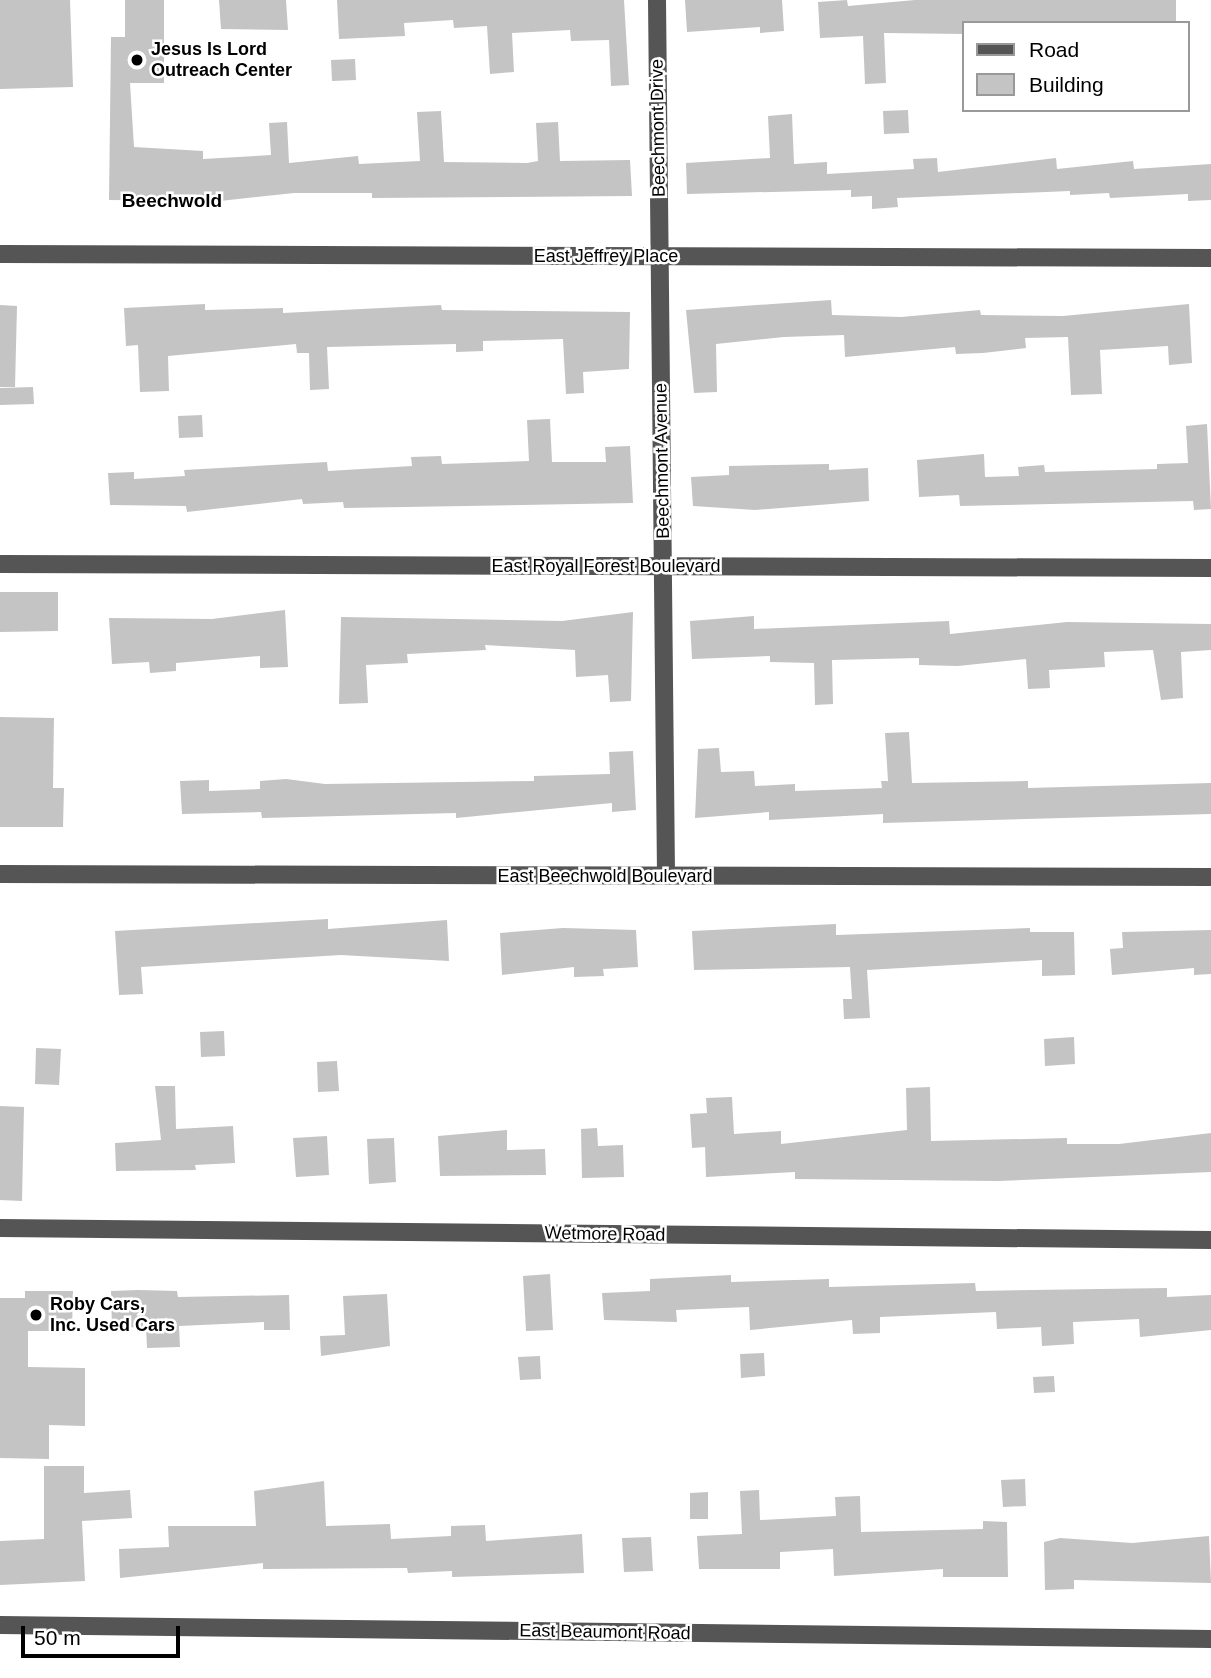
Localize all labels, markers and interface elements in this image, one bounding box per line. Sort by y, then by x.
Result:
legend [962,21,1190,112]
text: Road [1029,38,1079,61]
place label: Jesus Is Lord Outreach Center [151,39,292,82]
marker: Jesus Is Lord Outreach Center [129,52,145,68]
street label: Beechmont Drive [646,59,670,197]
text: Building [1029,73,1104,96]
district label: Beechwold [122,190,222,212]
street label: East Jeffrey Place [534,245,678,267]
street label: Beechmont Avenue [650,382,674,540]
street label: East Royal Forest Boulevard [491,555,721,577]
street label: East Beechwold Boulevard [497,865,713,887]
street label: Wetmore Road [544,1222,666,1246]
place label: Roby Cars, Inc. Used Cars [50,1294,175,1336]
marker: Roby Cars, Inc. Used Cars [28,1307,44,1323]
scale bar [24,1612,184,1656]
street label: East Beaumont Road [519,1620,691,1644]
text: 50 m [34,1626,81,1649]

